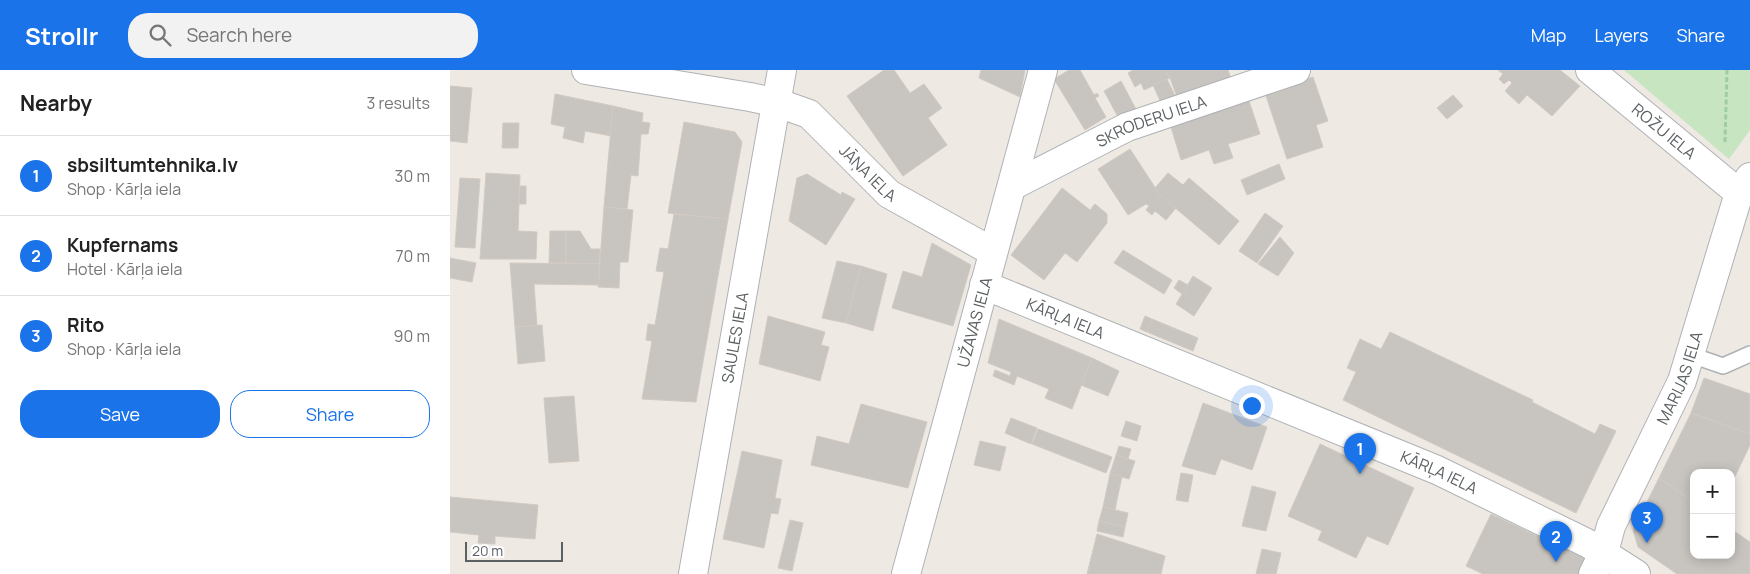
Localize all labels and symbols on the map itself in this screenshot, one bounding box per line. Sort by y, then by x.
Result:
street label: SKRODERU IELA [1092,90,1209,152]
street label: ROŽU IELA [1627,98,1701,164]
street label: JĀŅA IELA [834,139,900,207]
street label: UŽAVAS IELA [952,275,997,370]
street label: SAULES IELA [716,290,754,385]
street label: KĀRĻA IELA [1023,293,1108,344]
street label: MARIJAS IELA [1651,329,1707,428]
your location [1239,393,1265,419]
pin: 1 [1344,433,1376,474]
street label: KĀRĻA IELA [1397,445,1481,499]
pin: 3 [1631,502,1663,543]
pin: 2 [1540,521,1572,562]
scale bar [465,539,562,562]

